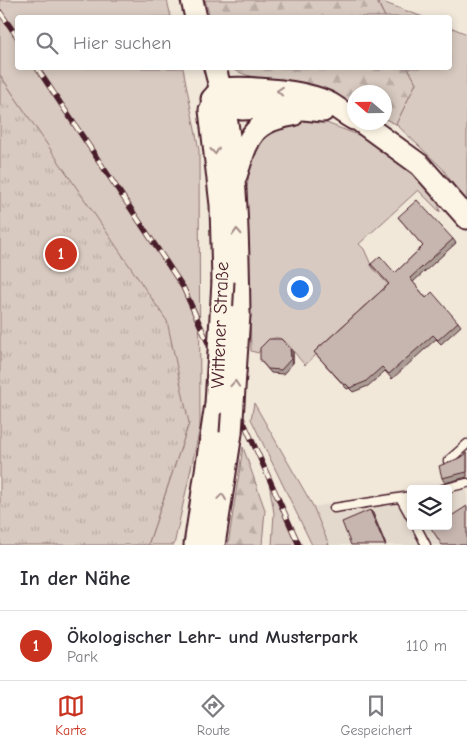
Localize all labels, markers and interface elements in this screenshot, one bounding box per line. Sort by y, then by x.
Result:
search box [15,15,452,70]
icon: search [33,29,61,57]
text: Hier suchen [73,32,171,54]
north arrow [347,85,392,130]
one-way arrow [275,86,283,97]
one-way arrow [209,148,220,156]
one-way arrow [231,227,242,235]
pin: 1 [45,235,77,273]
street label: Wittener Straße [207,261,233,389]
your location [287,276,313,302]
one-way arrow [230,380,241,388]
map controls [407,485,452,530]
button: layers [407,485,452,530]
one-way arrow [216,493,227,501]
text: In der Nähe [20,566,130,590]
text: Ökologischer Lehr- und Musterpark [67,626,358,648]
text: 1 [33,637,39,655]
text: 110 m [406,637,447,655]
text: Park [67,648,98,666]
tab: Karte [55,692,86,739]
tab: Route [197,692,230,739]
tab: Gespeichert [340,692,412,739]

